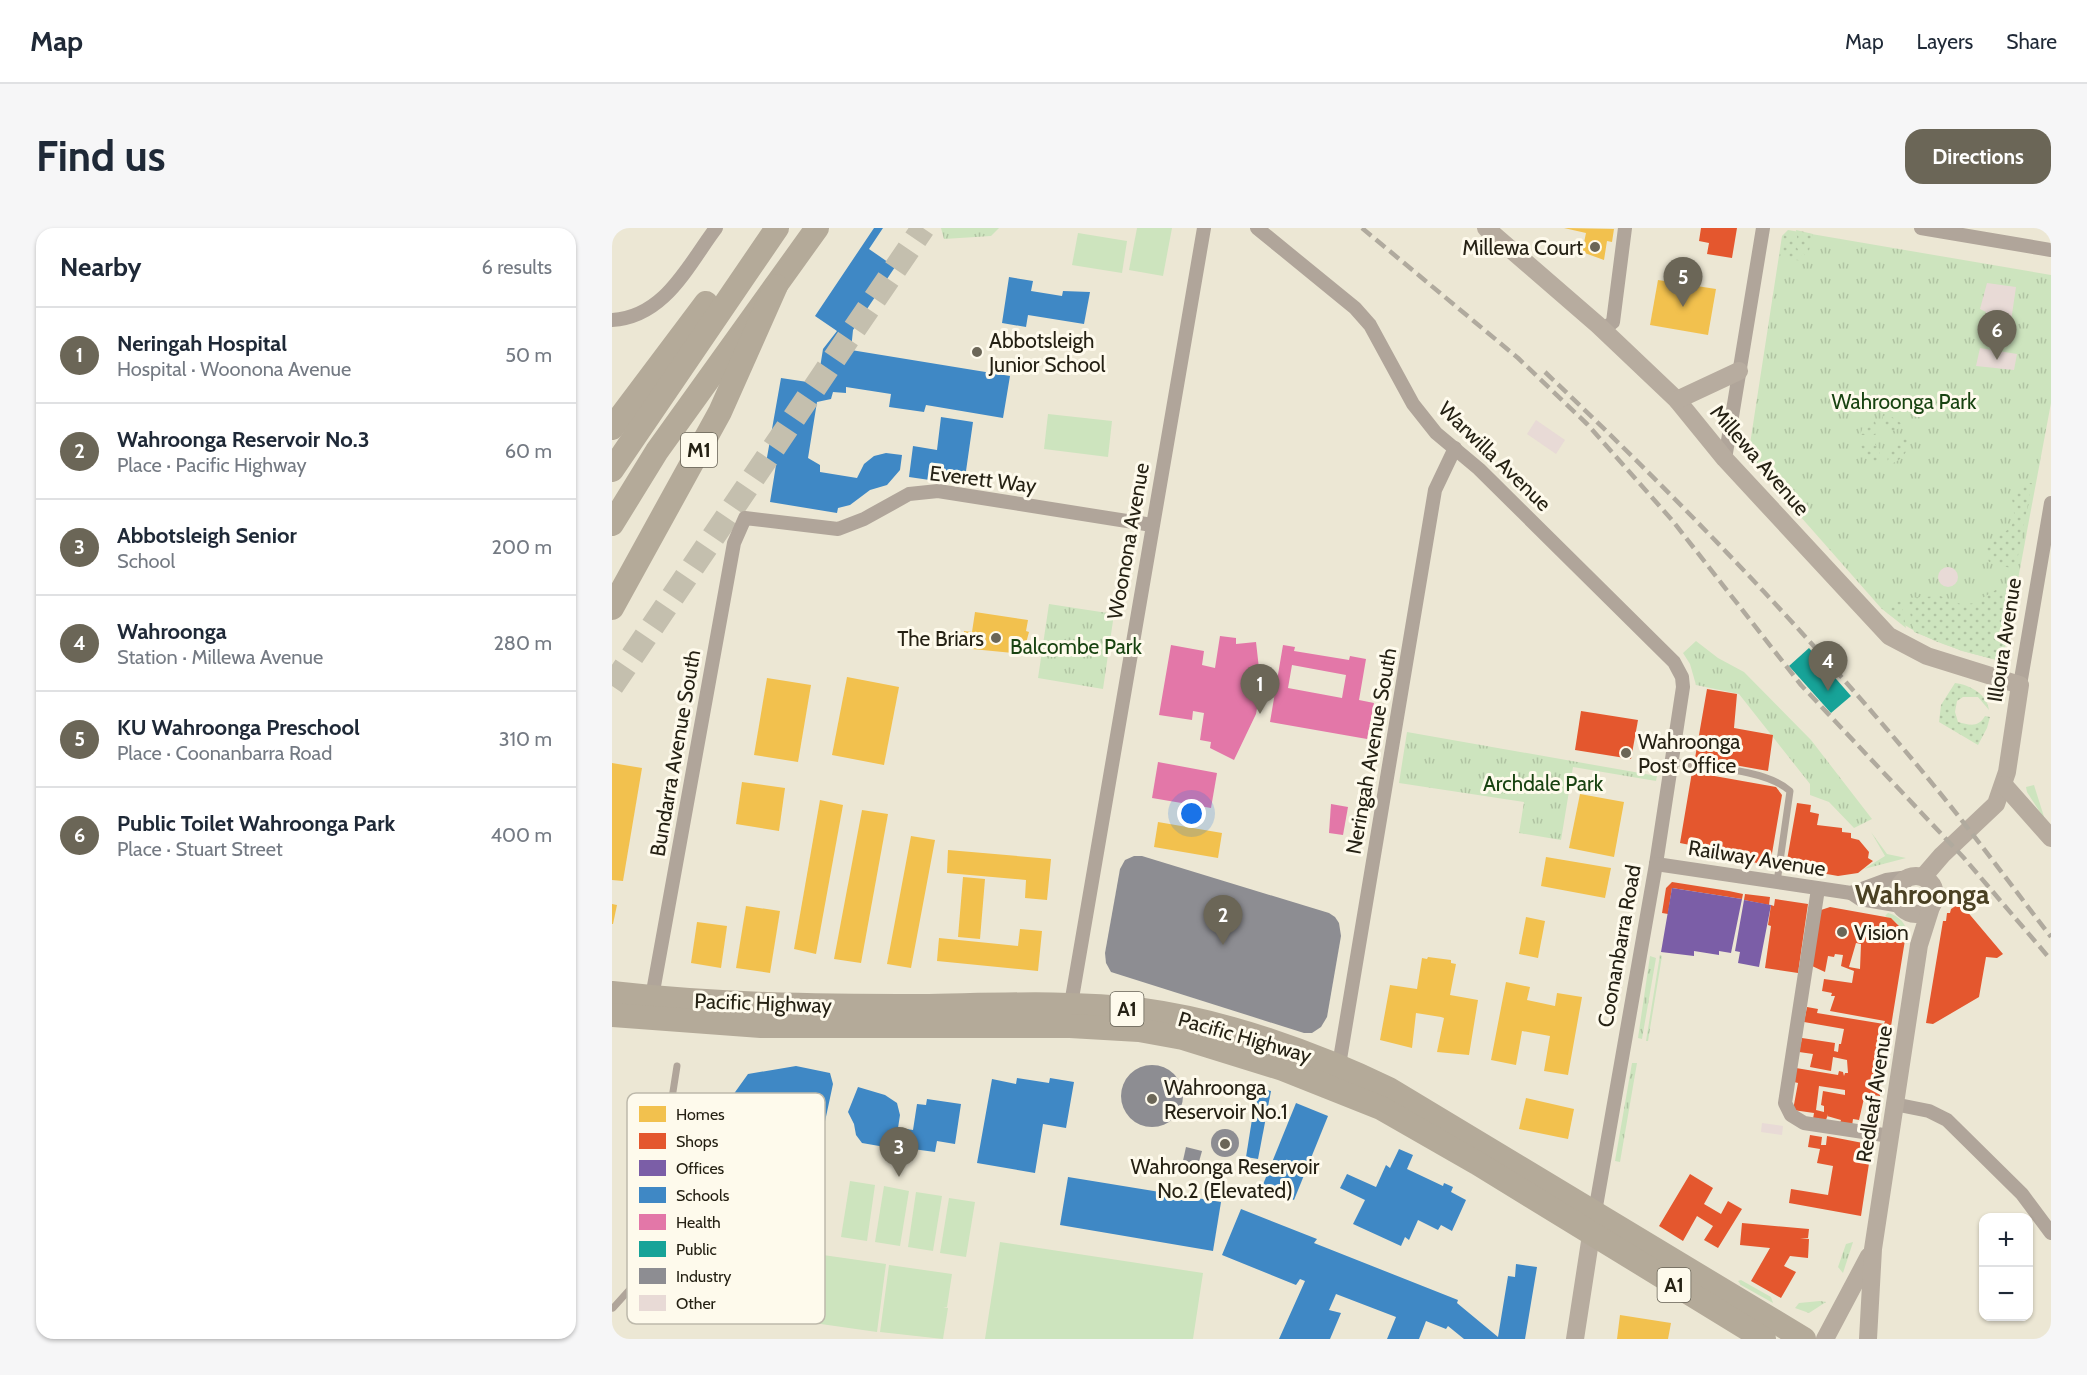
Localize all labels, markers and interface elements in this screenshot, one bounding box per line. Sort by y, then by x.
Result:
text: Map [30,24,83,58]
text: Map [1845,29,1884,54]
text: Layers [1917,29,1973,54]
text: Share [2006,29,2057,54]
button: Directions [1905,129,2051,184]
text: Find us [36,130,165,182]
place label: Millewa Court [1462,235,1583,260]
marker: Millewa Court [1588,240,1602,254]
text: Nearby [60,251,141,283]
text: 6 results [481,255,552,279]
pin: 5 [1664,257,1702,307]
pin: 6 [1978,310,2016,360]
place label: Abbotsleigh Junior School [988,328,1106,377]
text: Neringah Hospital [117,330,287,357]
text: 1 [76,343,83,367]
text: 50 m [505,343,552,367]
marker: Abbotsleigh Junior School [970,345,984,359]
text: Hospital · Woonona Avenue [117,357,351,381]
park label: Wahroonga Park [1832,389,1977,414]
street label: Warwilla Avenue [1434,396,1557,516]
street label: Millewa Avenue [1705,400,1815,521]
text: Wahroonga Reservoir No.3 [117,426,370,453]
road number: M1 [681,433,717,467]
text: 2 [74,439,85,463]
text: 60 m [505,439,552,463]
text: Place · Pacific Highway [117,453,307,477]
street label: Everett Way [928,460,1038,498]
street label: Woonona Avenue [1102,461,1154,621]
text: Abbotsleigh Senior [117,522,297,549]
text: 3 [74,535,85,559]
text: 200 m [492,535,552,559]
text: School [117,549,175,573]
street label: Illoura Avenue [1982,576,2026,704]
text: Wahroonga [117,618,227,645]
place label: The Briars [897,626,984,651]
text: 4 [73,631,86,655]
text: 280 m [493,631,552,655]
marker: The Briars [989,631,1003,645]
park label: Balcombe Park [1010,634,1142,659]
pin: 4 [1808,642,1848,691]
text: Station · Millewa Avenue [117,645,323,669]
street label: Neringah Avenue South [1341,646,1401,856]
street label: Bundarra Avenue South [645,648,705,858]
pin: 1 [1240,664,1280,714]
text: KU Wahroonga Preschool [117,714,360,741]
text: 5 [74,727,85,751]
text: 310 m [499,727,552,751]
place label: Wahroonga Post Office [1638,729,1740,778]
text: Place · Coonanbarra Road [117,741,332,765]
marker: Wahroonga Post Office [1619,746,1633,760]
park label: Archdale Park [1483,771,1604,796]
your location [1177,799,1206,828]
text: Public Toilet Wahroonga Park [117,810,395,837]
text: 6 [74,823,85,847]
text: 400 m [490,823,552,847]
street label: Railway Avenue [1687,835,1828,881]
text: Place · Stuart Street [117,837,283,861]
street label: Coonanbarra Road [1592,863,1646,1029]
district label: Wahroonga [1855,878,1990,911]
pin: 2 [1204,896,1242,945]
place label: Vision [1854,920,1909,945]
marker: Vision [1835,925,1849,939]
street label: Pacific Highway [694,988,833,1018]
road number: A1 [1110,992,1144,1026]
street label: Pacific Highway [1175,1006,1315,1068]
street label: Redleaf Avenue [1851,1023,1897,1164]
place label: Wahroonga Reservoir No.1 [1164,1075,1288,1124]
marker: Wahroonga Reservoir No.1 [1145,1092,1159,1106]
legend [627,1093,825,1324]
text: Homes [676,1105,725,1124]
pin: 3 [880,1128,918,1177]
text: Shops [676,1132,719,1151]
marker: Wahroonga Reservoir No.2 (Elevated) [1218,1137,1232,1151]
place label: Wahroonga Reservoir No.2 (Elevated) [1131,1154,1320,1203]
text: Offices [676,1159,725,1178]
text: Schools [676,1186,730,1205]
text: Health [676,1213,721,1232]
map controls [1979,1213,2033,1321]
button: + [1979,1213,2033,1267]
text: Public [676,1240,717,1259]
text: Industry [676,1267,731,1286]
button: − [1979,1267,2033,1321]
road number: A1 [1658,1268,1690,1302]
text: Other [676,1294,717,1313]

